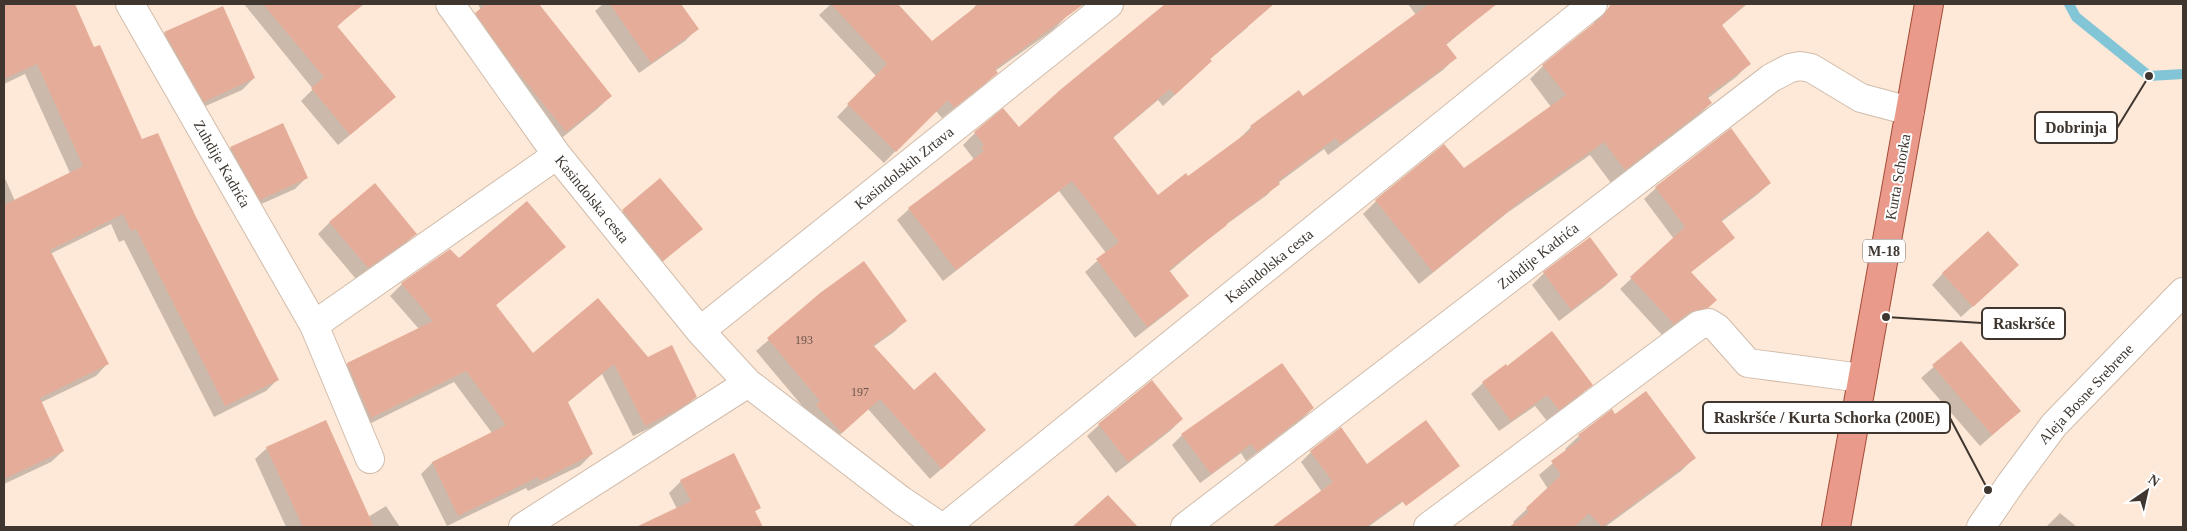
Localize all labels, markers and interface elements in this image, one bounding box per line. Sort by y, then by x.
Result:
callout: Dobrinja [2035,112,2117,143]
street label: Zuhdije Kadrića [191,118,254,211]
text: Dobrinja [2045,119,2107,137]
street label: Kasindolskih Zrtava [852,123,957,213]
street label: Kurta Schorka [1883,132,1913,221]
street label: Kasindolska cesta [552,152,632,246]
street label: Zuhdije Kadrića [1495,219,1582,292]
street label: Kasindolska cesta [1222,226,1316,306]
road number: M-18 [1863,240,1905,262]
callout: Raskršće [1982,308,2065,339]
text: Raskršće [1993,315,2055,332]
house number: 193 [795,333,813,347]
street label: Aleja Bosne Srebrene [2036,340,2137,447]
house number: 197 [851,385,869,399]
callout: Raskršće / Kurta Schorka (200E) [1703,402,1950,433]
text: Raskršće / Kurta Schorka (200E) [1714,409,1940,427]
north arrow [2122,466,2172,516]
text: N [2146,472,2162,490]

